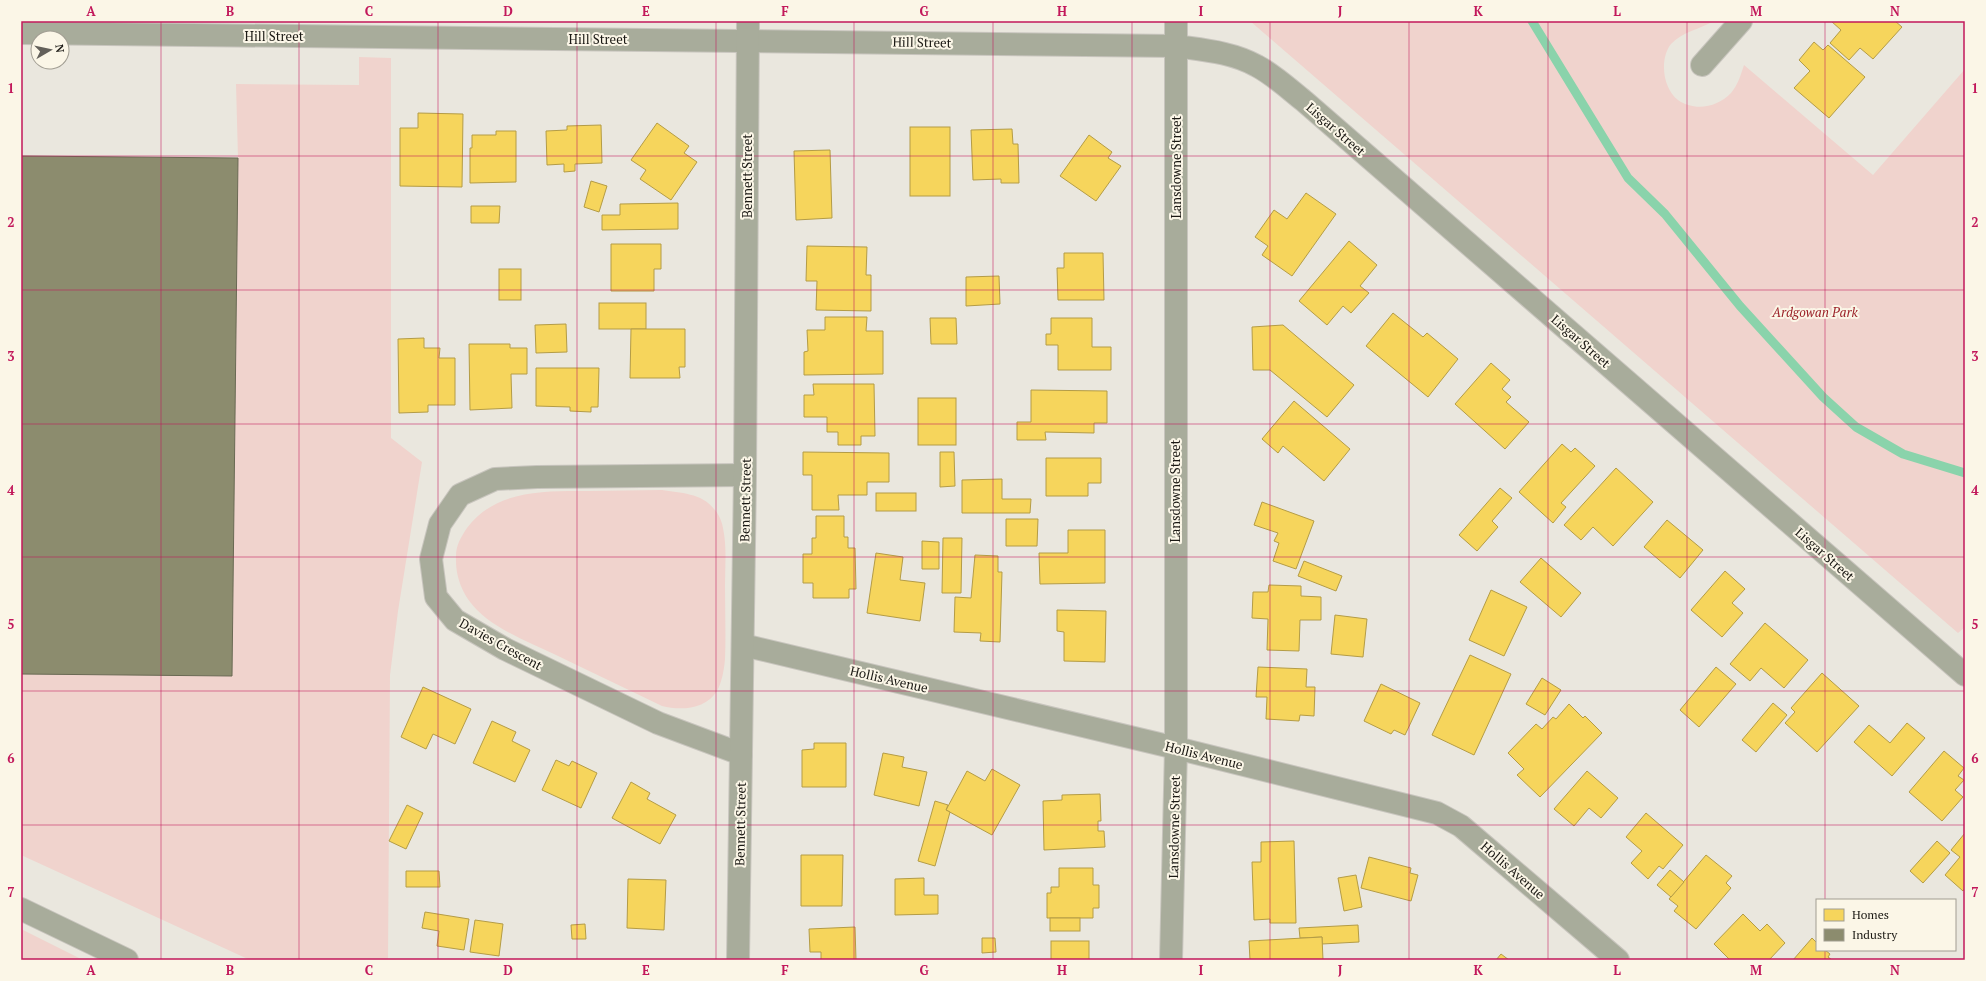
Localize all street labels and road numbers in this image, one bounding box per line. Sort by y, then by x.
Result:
street label: Hill Street [244,27,304,45]
street label: Hill Street [568,30,628,48]
street label: Hill Street [892,32,952,52]
street label: Lisgar Street [1303,98,1370,160]
street label: Lansdowne Street [1167,115,1185,218]
street label: Bennett Street [738,134,756,218]
street label: Lisgar Street [1548,310,1615,372]
street label: Lansdowne Street [1166,439,1184,542]
street label: Bennett Street [735,458,755,542]
street label: Lisgar Street [1792,523,1859,585]
street label: Davies Crescent [456,614,546,674]
street label: Hollis Avenue [848,661,930,697]
street label: Hollis Avenue [1163,737,1245,773]
street label: Lansdowne Street [1164,775,1184,879]
street label: Bennett Street [730,782,750,866]
street label: Hollis Avenue [1477,837,1549,903]

